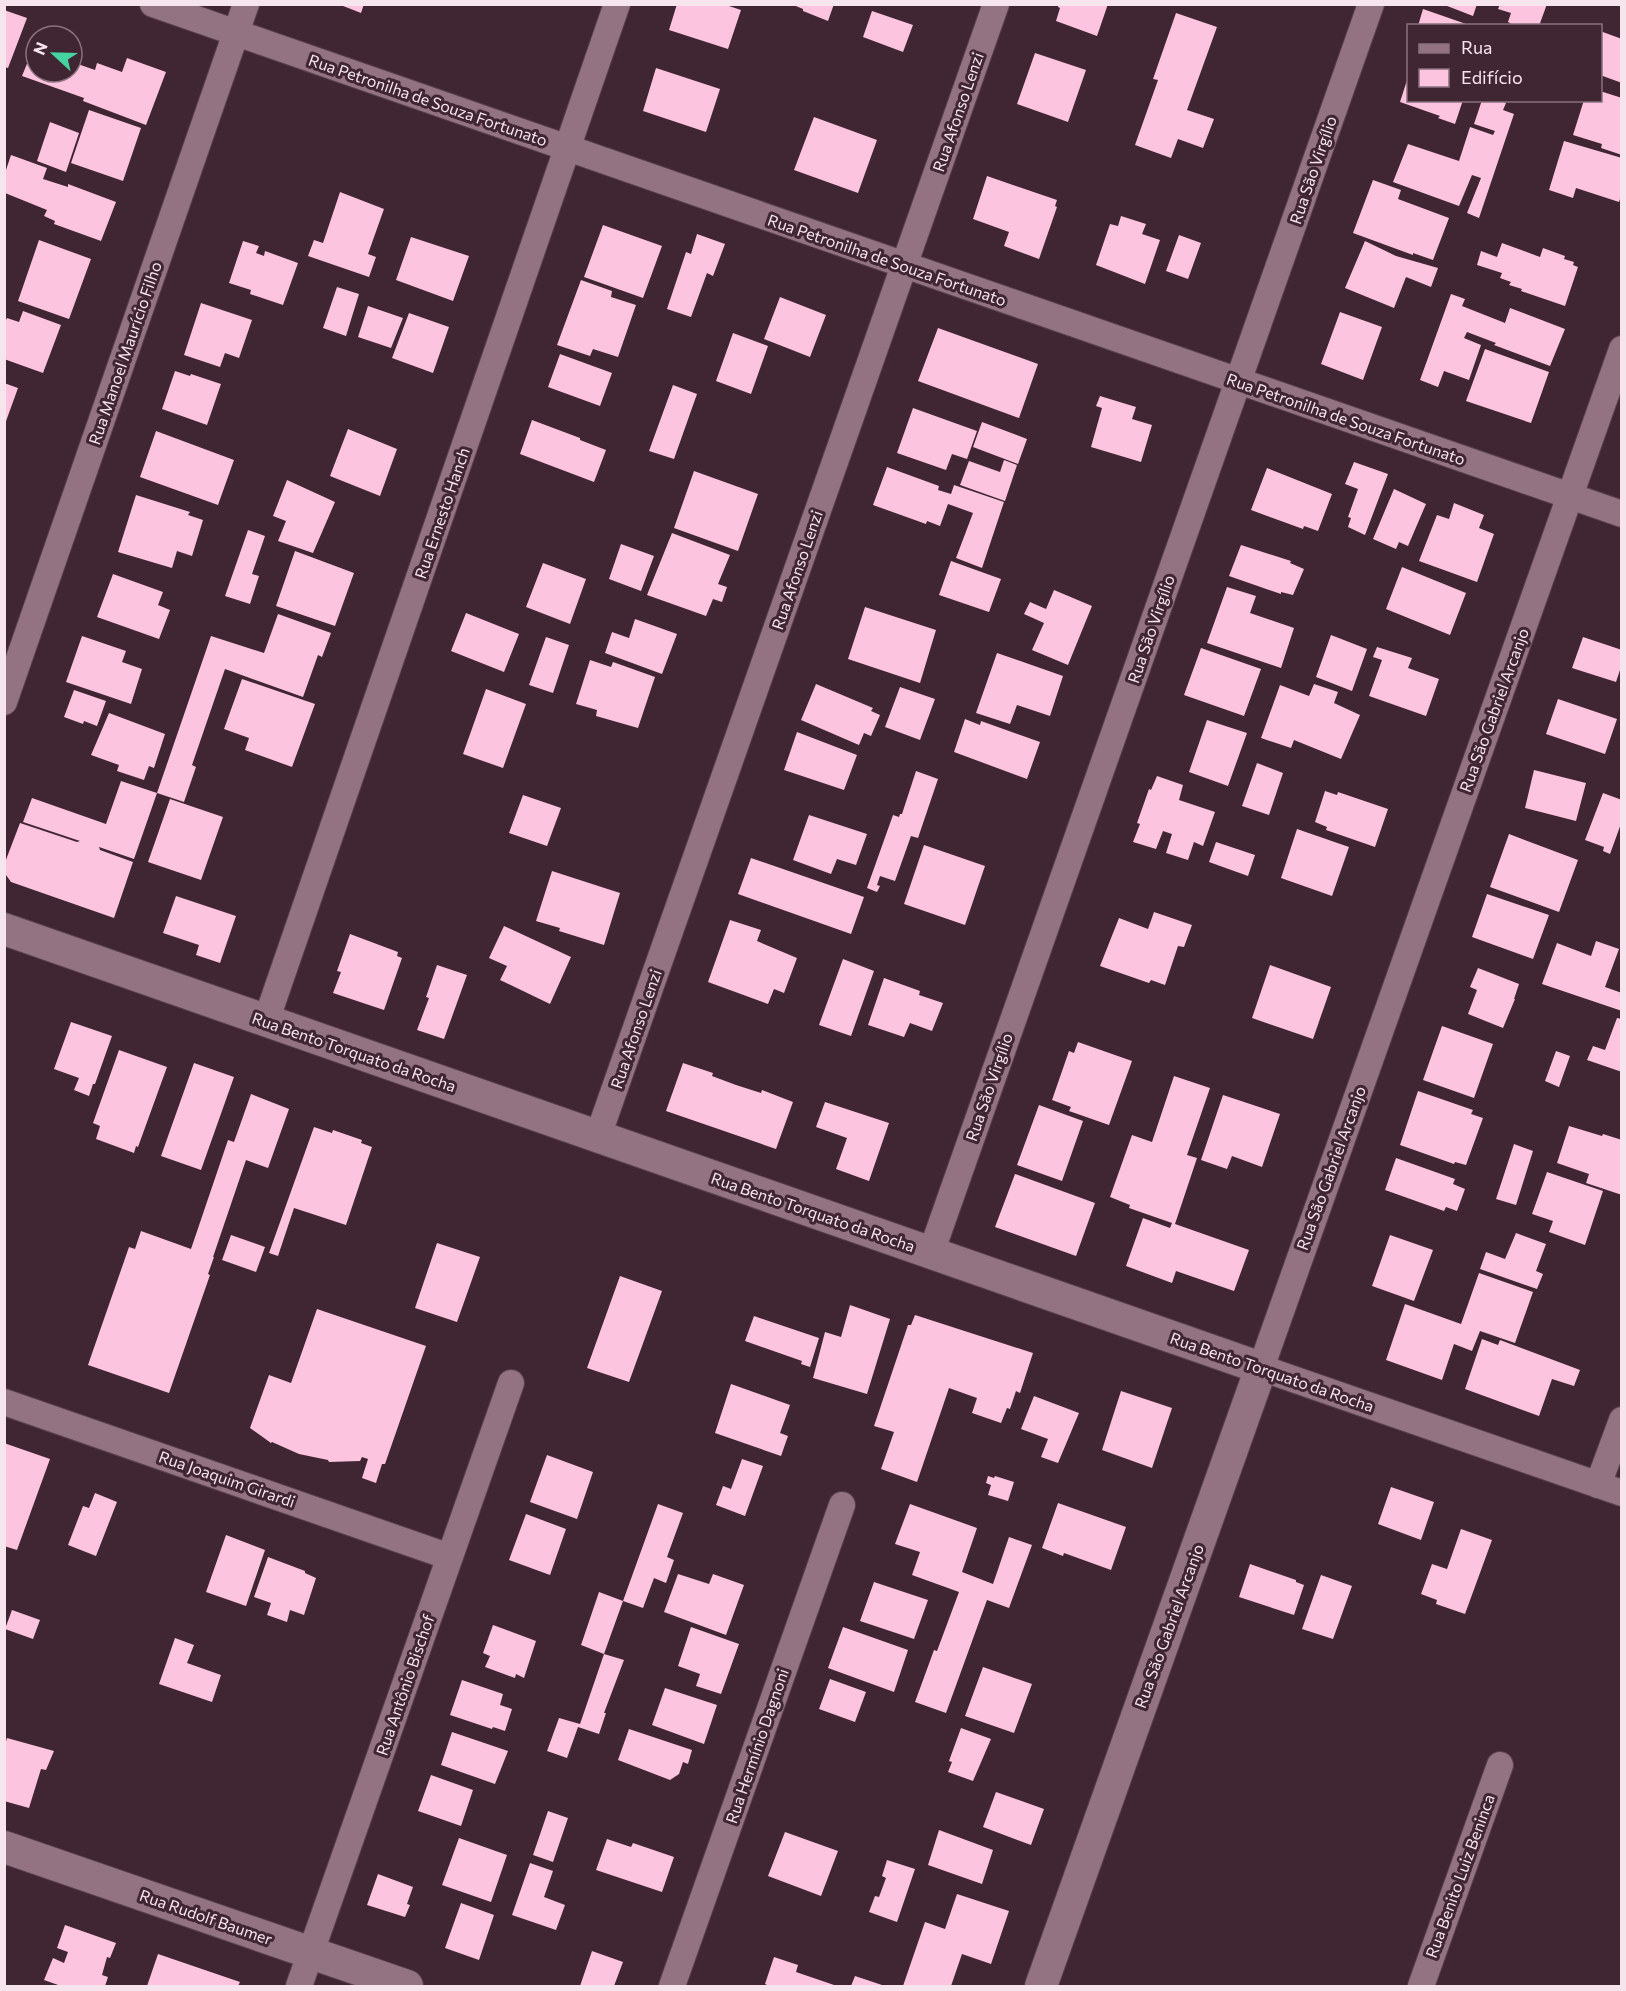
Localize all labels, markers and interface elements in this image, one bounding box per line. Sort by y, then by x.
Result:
north arrow [24,24,84,84]
legend [1407,24,1602,102]
text: Rua [1461,36,1492,58]
text: N [29,39,51,57]
street label: Rua Petronilha de Souza Fortunato [306,50,550,149]
street label: Rua Afonso Lenzi [928,50,987,174]
text: Edifício [1461,66,1523,88]
street label: Rua São Virgílio [1285,113,1340,227]
street label: Rua Petronilha de Souza Fortunato [765,210,1009,309]
street label: Rua Manoel Maurício Filho [84,259,165,447]
street label: Rua Petronilha de Souza Fortunato [1224,369,1468,468]
street label: Rua Ernesto Hanch [410,445,473,581]
street label: Rua Afonso Lenzi [767,508,826,632]
street label: Rua São Virgílio [1123,572,1178,686]
street label: Rua São Gabriel Arcanjo [1455,625,1532,794]
street label: Rua Afonso Lenzi [606,967,665,1091]
street label: Rua Bento Torquato da Rocha [250,1008,459,1095]
street label: Rua São Virgílio [961,1030,1016,1144]
street label: Rua São Gabriel Arcanjo [1292,1083,1369,1252]
street label: Rua Bento Torquato da Rocha [709,1168,918,1255]
street label: Rua Bento Torquato da Rocha [1168,1328,1377,1415]
street label: Rua Joaquim Girardi [157,1446,298,1511]
street label: Rua São Gabriel Arcanjo [1130,1541,1207,1710]
street label: Rua Antônio Bischof [372,1611,438,1758]
street label: Rua Hermínio Dagnoni [721,1666,792,1826]
street label: Rua Benito Luiz Beninca [1421,1791,1498,1960]
street label: Rua Rudolf Baumer [137,1885,276,1948]

